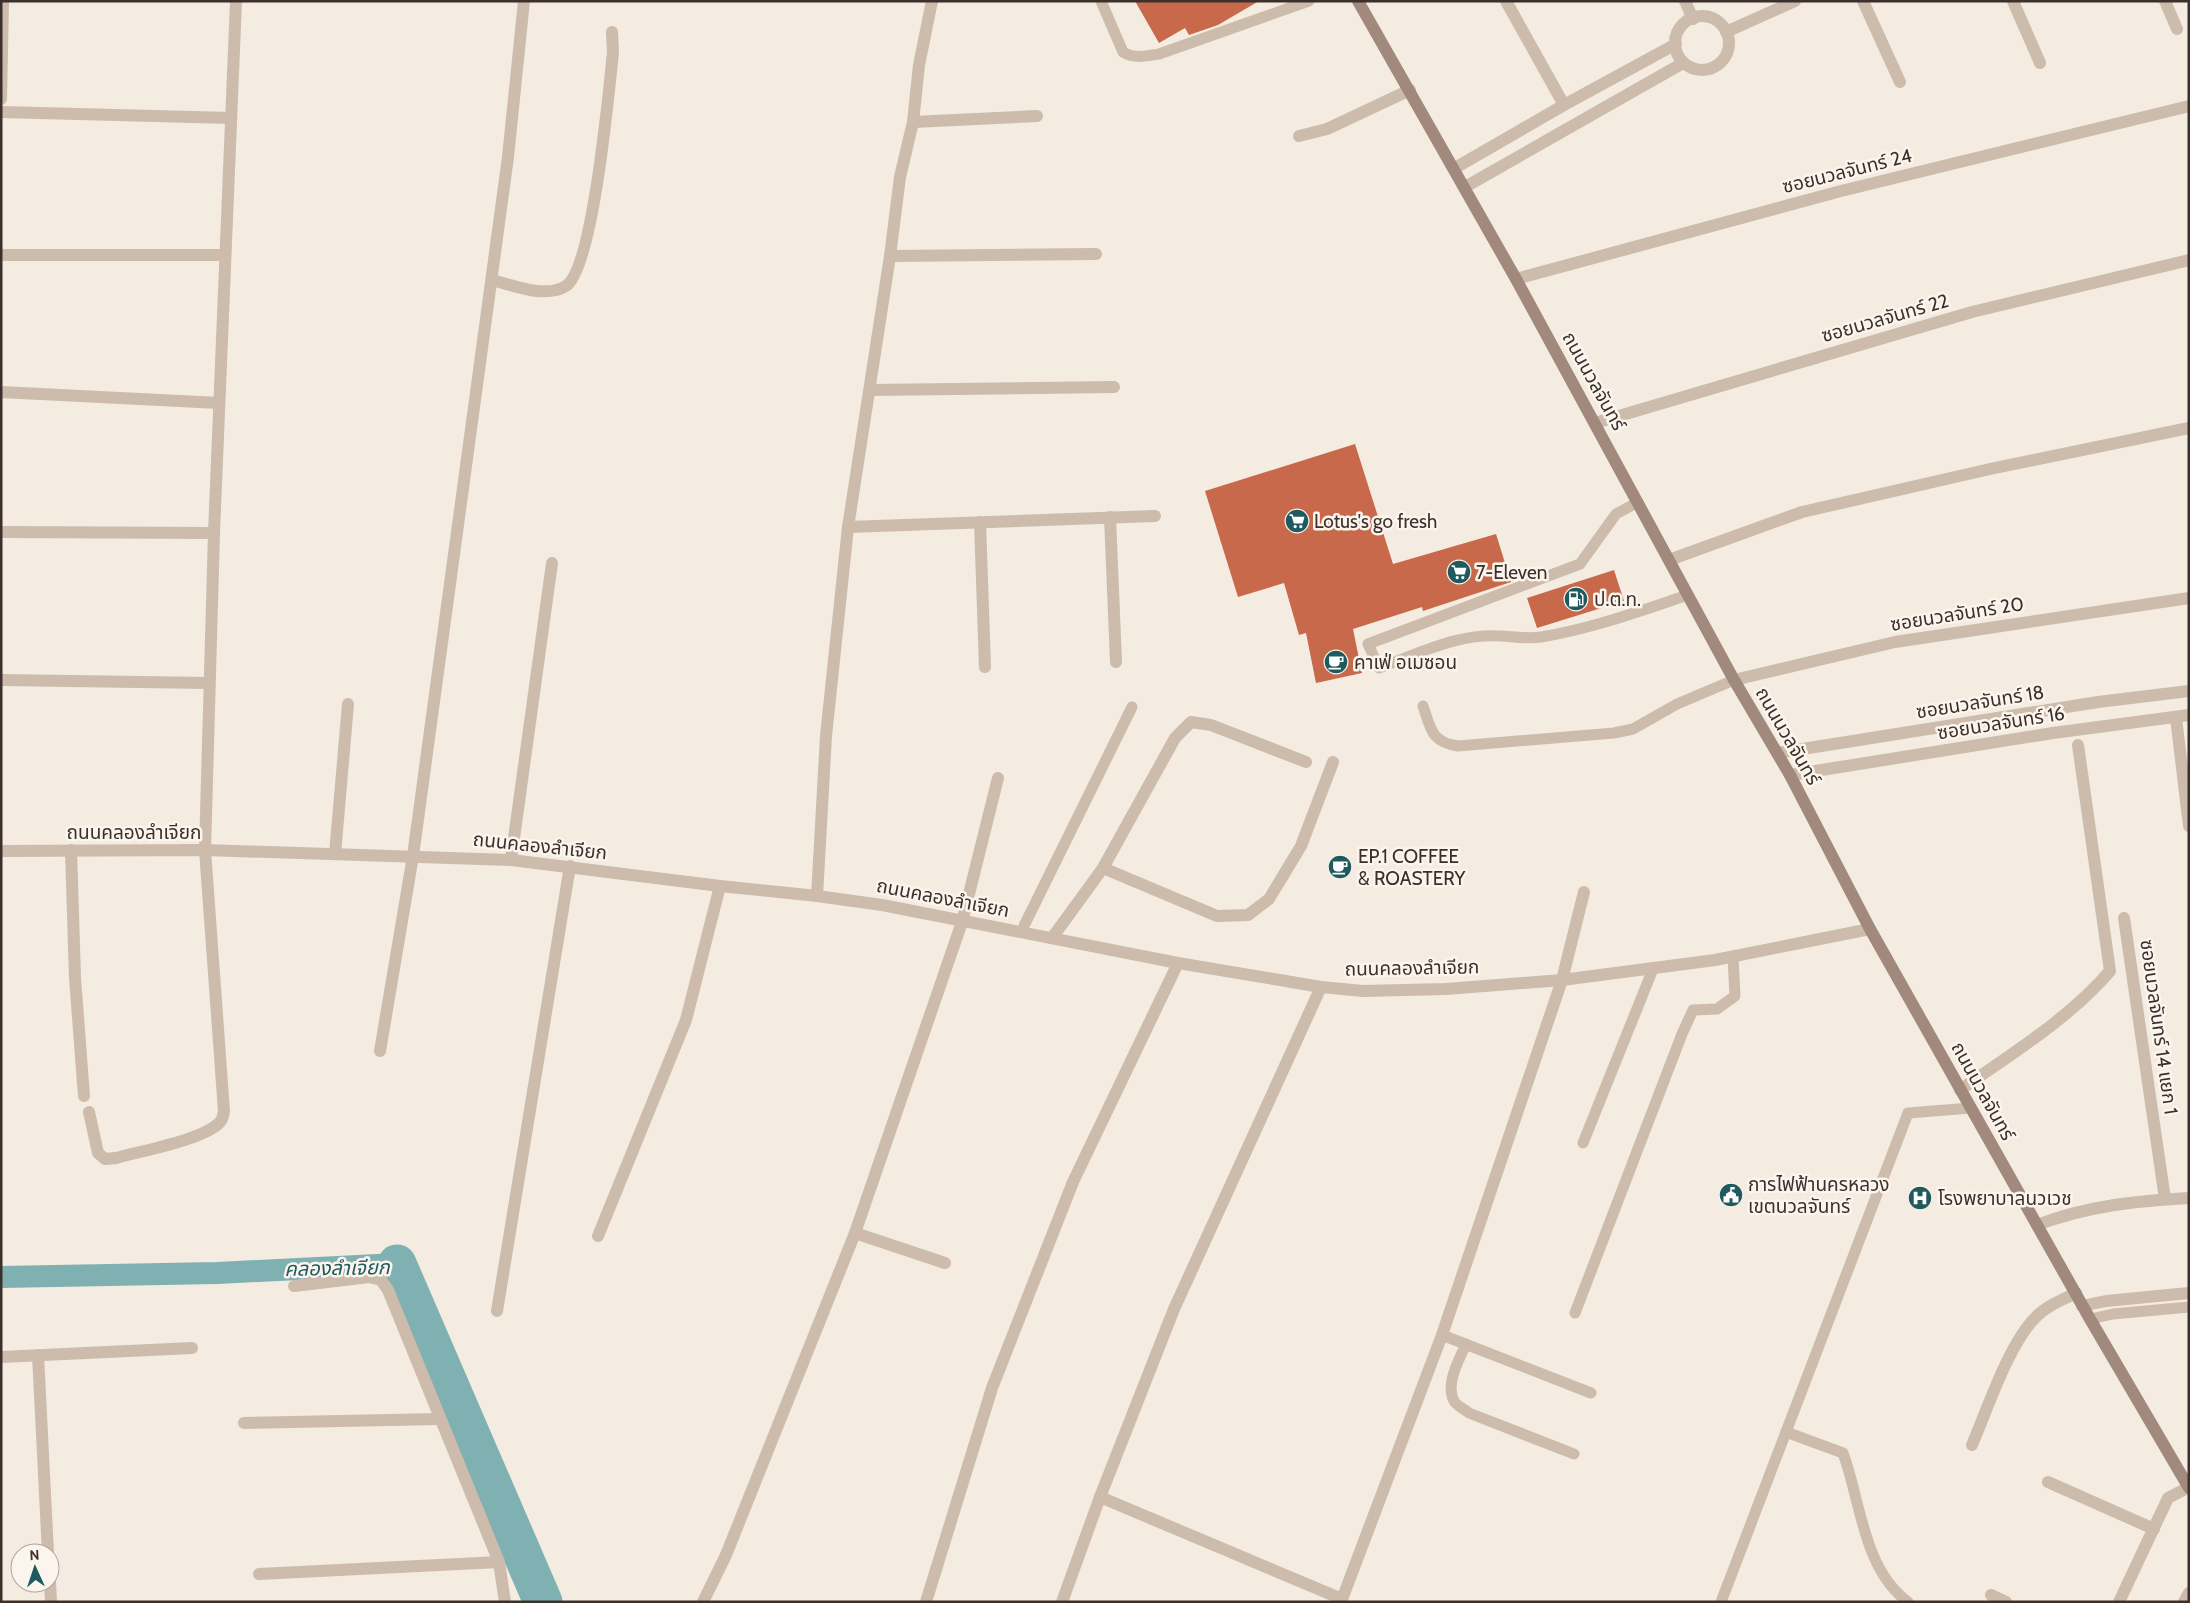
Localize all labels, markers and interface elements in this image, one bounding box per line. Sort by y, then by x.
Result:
street label: ซอยนวลจันทร์ 24 [1780,144,1914,198]
street label: ซอยนวลจันทร์ 22 [1819,289,1951,347]
street label: ถนนนวลจันทร์ [1557,328,1631,435]
supermarket icon: Lotus's go fresh [1284,508,1310,534]
place label: Lotus's go fresh [1314,510,1437,533]
supermarket icon: 7-Eleven [1446,559,1472,585]
place label: 7-Eleven [1476,561,1547,584]
fuel station icon: ป.ต.ท. [1563,586,1589,612]
place label: ป.ต.ท. [1594,588,1641,611]
street label: ซอยนวลจันทร์ 20 [1889,592,2025,636]
cafe icon: คาเฟ่ อเมซอน [1323,649,1349,675]
place label: คาเฟ่ อเมซอน [1354,651,1457,674]
street label: ซอยนวลจันทร์ 18 [1914,681,2046,723]
street label: ถนนนวลจันทร์ [1751,683,1826,790]
street label: ซอยนวลจันทร์ 16 [1936,702,2066,744]
street label: ถนนคลองลำเจียก [67,821,201,844]
street label: ถนนคลองลำเจียก [472,828,608,864]
place label: EP.1 COFFEE & ROASTERY [1358,845,1465,890]
cafe icon: EP.1 COFFEE & ROASTERY [1327,854,1353,880]
street label: ถนนคลองลำเจียก [875,874,1011,922]
street label: ซอยนวลจันทร์ 14 แยก 1 [2135,938,2183,1116]
street label: ถนนคลองลำเจียก [1344,955,1480,981]
street label: ถนนนวลจันทร์ [1946,1038,2020,1145]
place label: การไฟฟ้านครหลวง เขตนวลจันทร์ [1748,1173,1890,1218]
public building icon: การไฟฟ้านครหลวง เขตนวลจันทร์ [1718,1182,1744,1208]
hospital icon: โรงพยาบาลนวเวช [1907,1185,1933,1211]
place label: โรงพยาบาลนวเวช [1938,1187,2072,1210]
water label: คลองลำเจียก [284,1255,391,1281]
north arrow [10,1543,60,1593]
text: N [29,1546,40,1564]

